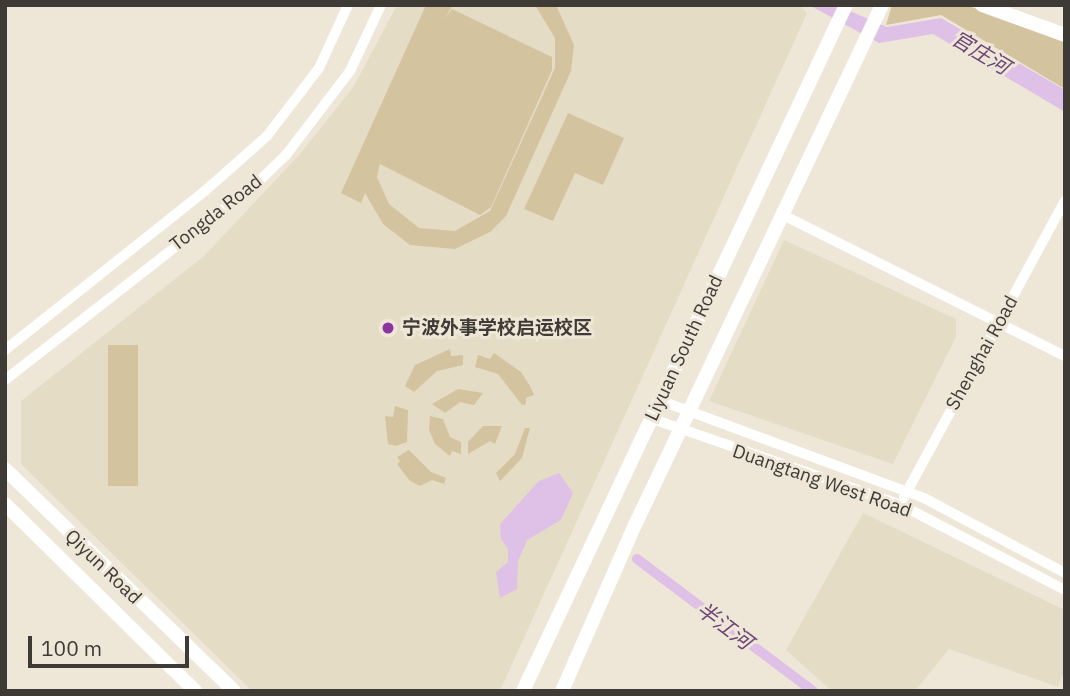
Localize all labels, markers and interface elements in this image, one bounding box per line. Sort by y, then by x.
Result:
water label: 官庄河 [948,25,1014,79]
street label: Tongda Road [166,170,266,256]
street label: Liyuan South Road [640,272,728,424]
street label: Shenghai Road [941,292,1023,414]
place label: 宁波外事学校启运校区 [402,317,592,339]
marker: 宁波外事学校启运校区 [380,320,396,336]
street label: Duangtang West Road [730,440,914,522]
street label: Qiyun Road [60,525,146,609]
water label: 半江河 [692,596,758,654]
scale bar [32,622,192,666]
text: 100 m [41,634,102,662]

